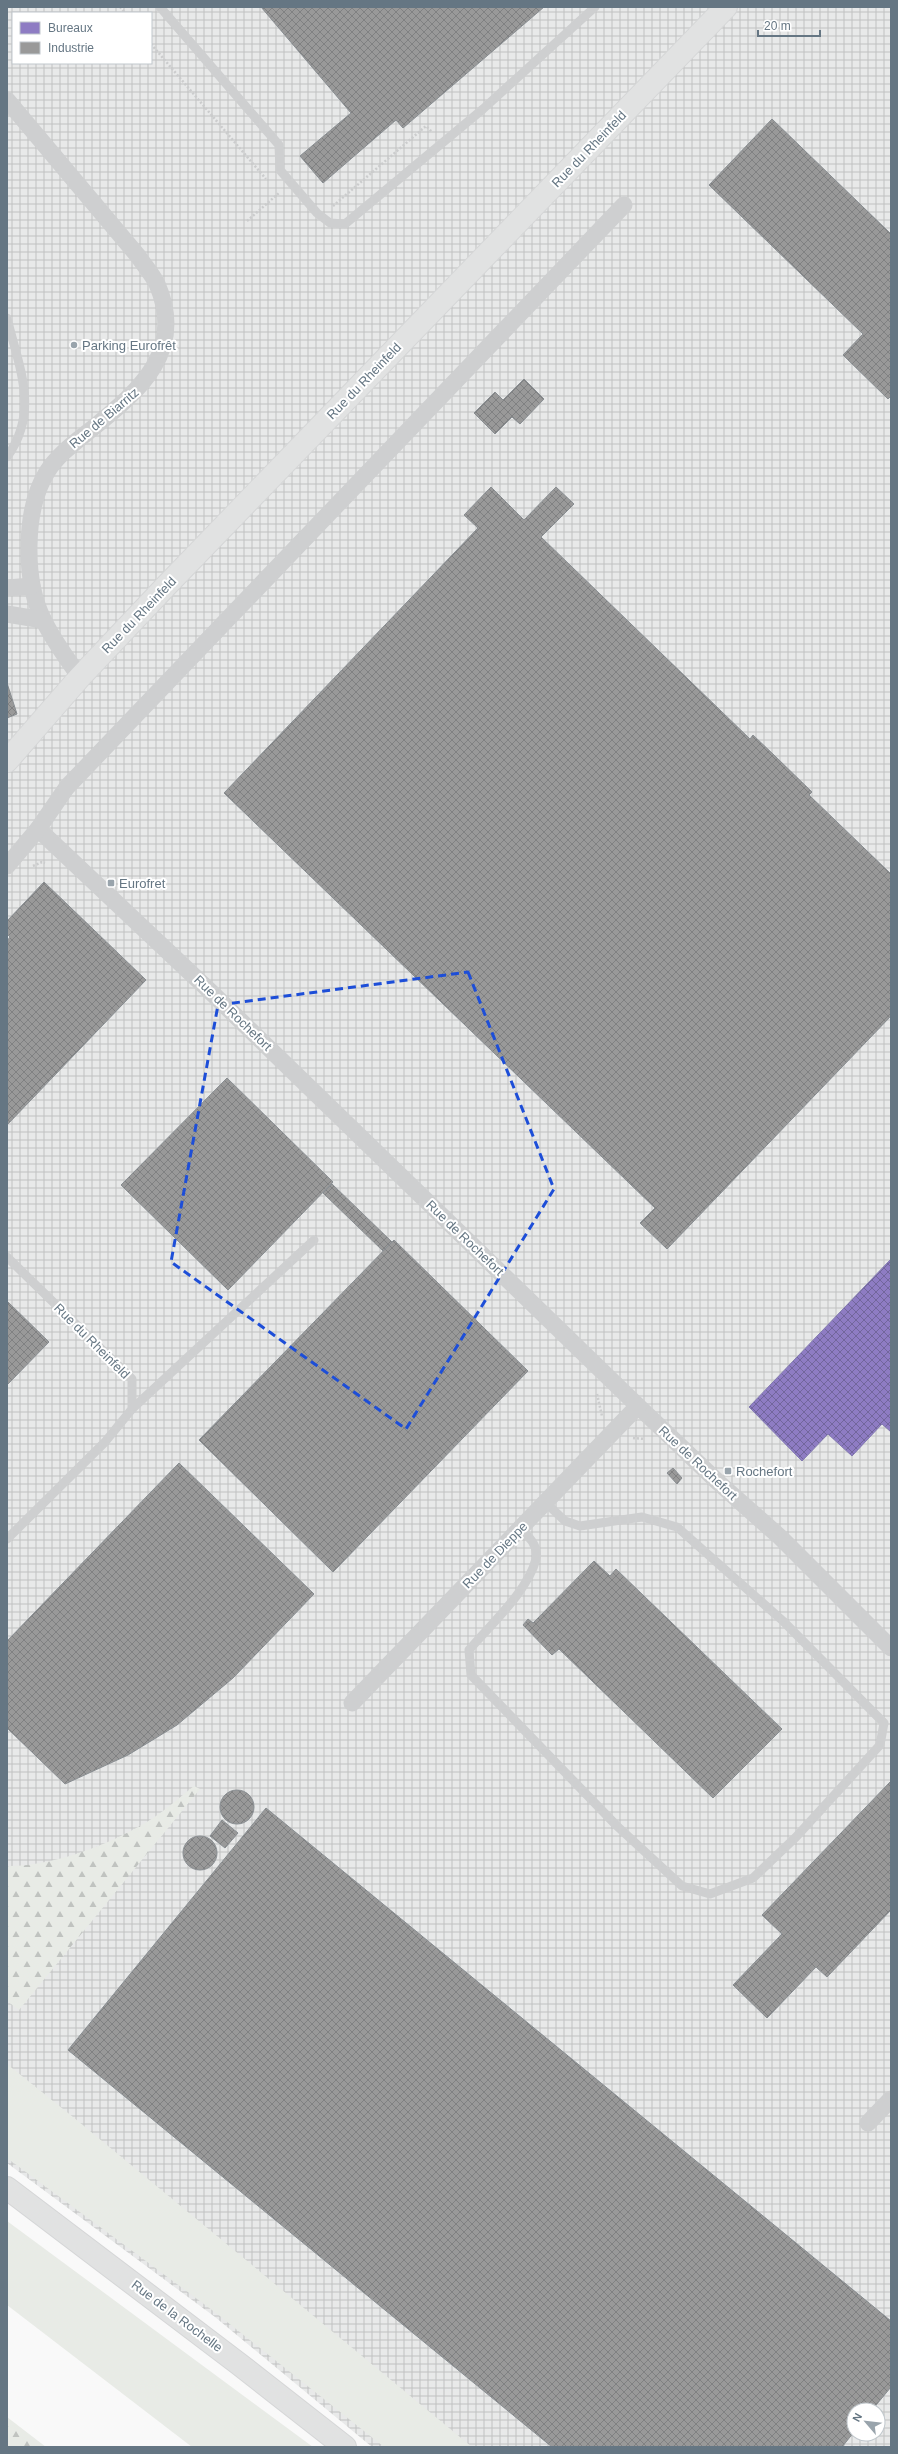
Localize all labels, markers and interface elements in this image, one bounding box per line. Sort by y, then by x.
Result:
legend [12,12,152,64]
scale bar [758,12,820,38]
text: 20 m [764,19,791,33]
text: Bureaux [48,21,93,35]
text: Industrie [48,41,94,55]
street label: Rue du Rheinfeld [549,108,629,190]
place label: Parking Eurofrêt [82,338,176,353]
marker: Parking Eurofrêt [69,340,79,350]
street label: Rue du Rheinfeld [324,340,404,422]
street label: Rue de Biarritz [66,385,142,451]
street label: Rue du Rheinfeld [99,574,179,656]
place label: Eurofret [119,876,166,891]
marker: Eurofret [106,878,116,888]
street label: Rue de Rochefort [191,972,275,1054]
street label: Rue de Rochefort [423,1197,507,1279]
street label: Rue du Rheinfeld [51,1300,133,1382]
street label: Rue de Rochefort [656,1423,741,1503]
place label: Rochefort [736,1464,793,1479]
marker: Rochefort [723,1466,733,1476]
street label: Rue de Dieppe [459,1519,531,1591]
street label: Rue de la Rochelle [129,2277,225,2355]
north arrow [846,2402,886,2442]
text: N [850,2411,864,2424]

